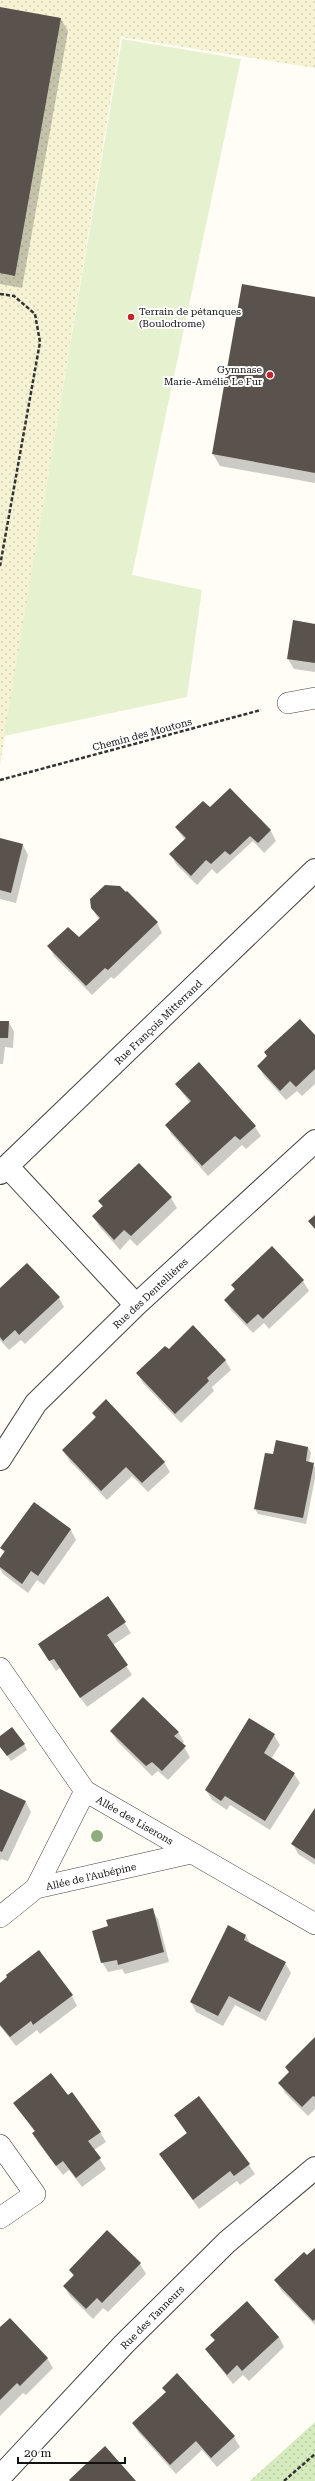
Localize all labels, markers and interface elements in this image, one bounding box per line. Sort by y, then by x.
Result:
place label: Terrain de pétanques (Boulodrome) [139,306,241,329]
marker: Terrain de pétanques (Boulodrome) [126,312,136,322]
place label: Gymnase Marie-Amélie Le Fur [164,364,262,387]
marker: Gymnase Marie-Amélie Le Fur [265,370,275,380]
street label: Chemin des Moutons [91,716,193,753]
street label: Rue François Mitterrand [112,977,205,1067]
street label: Rue des Dentellières [111,1256,190,1331]
street label: Allée des Liserons [94,1794,175,1847]
street label: Allée de l'Aubépine [45,1861,138,1892]
street label: Rue des Tanneurs [118,2283,187,2351]
scale bar [18,2439,125,2465]
text: 20 m [24,2446,51,2460]

